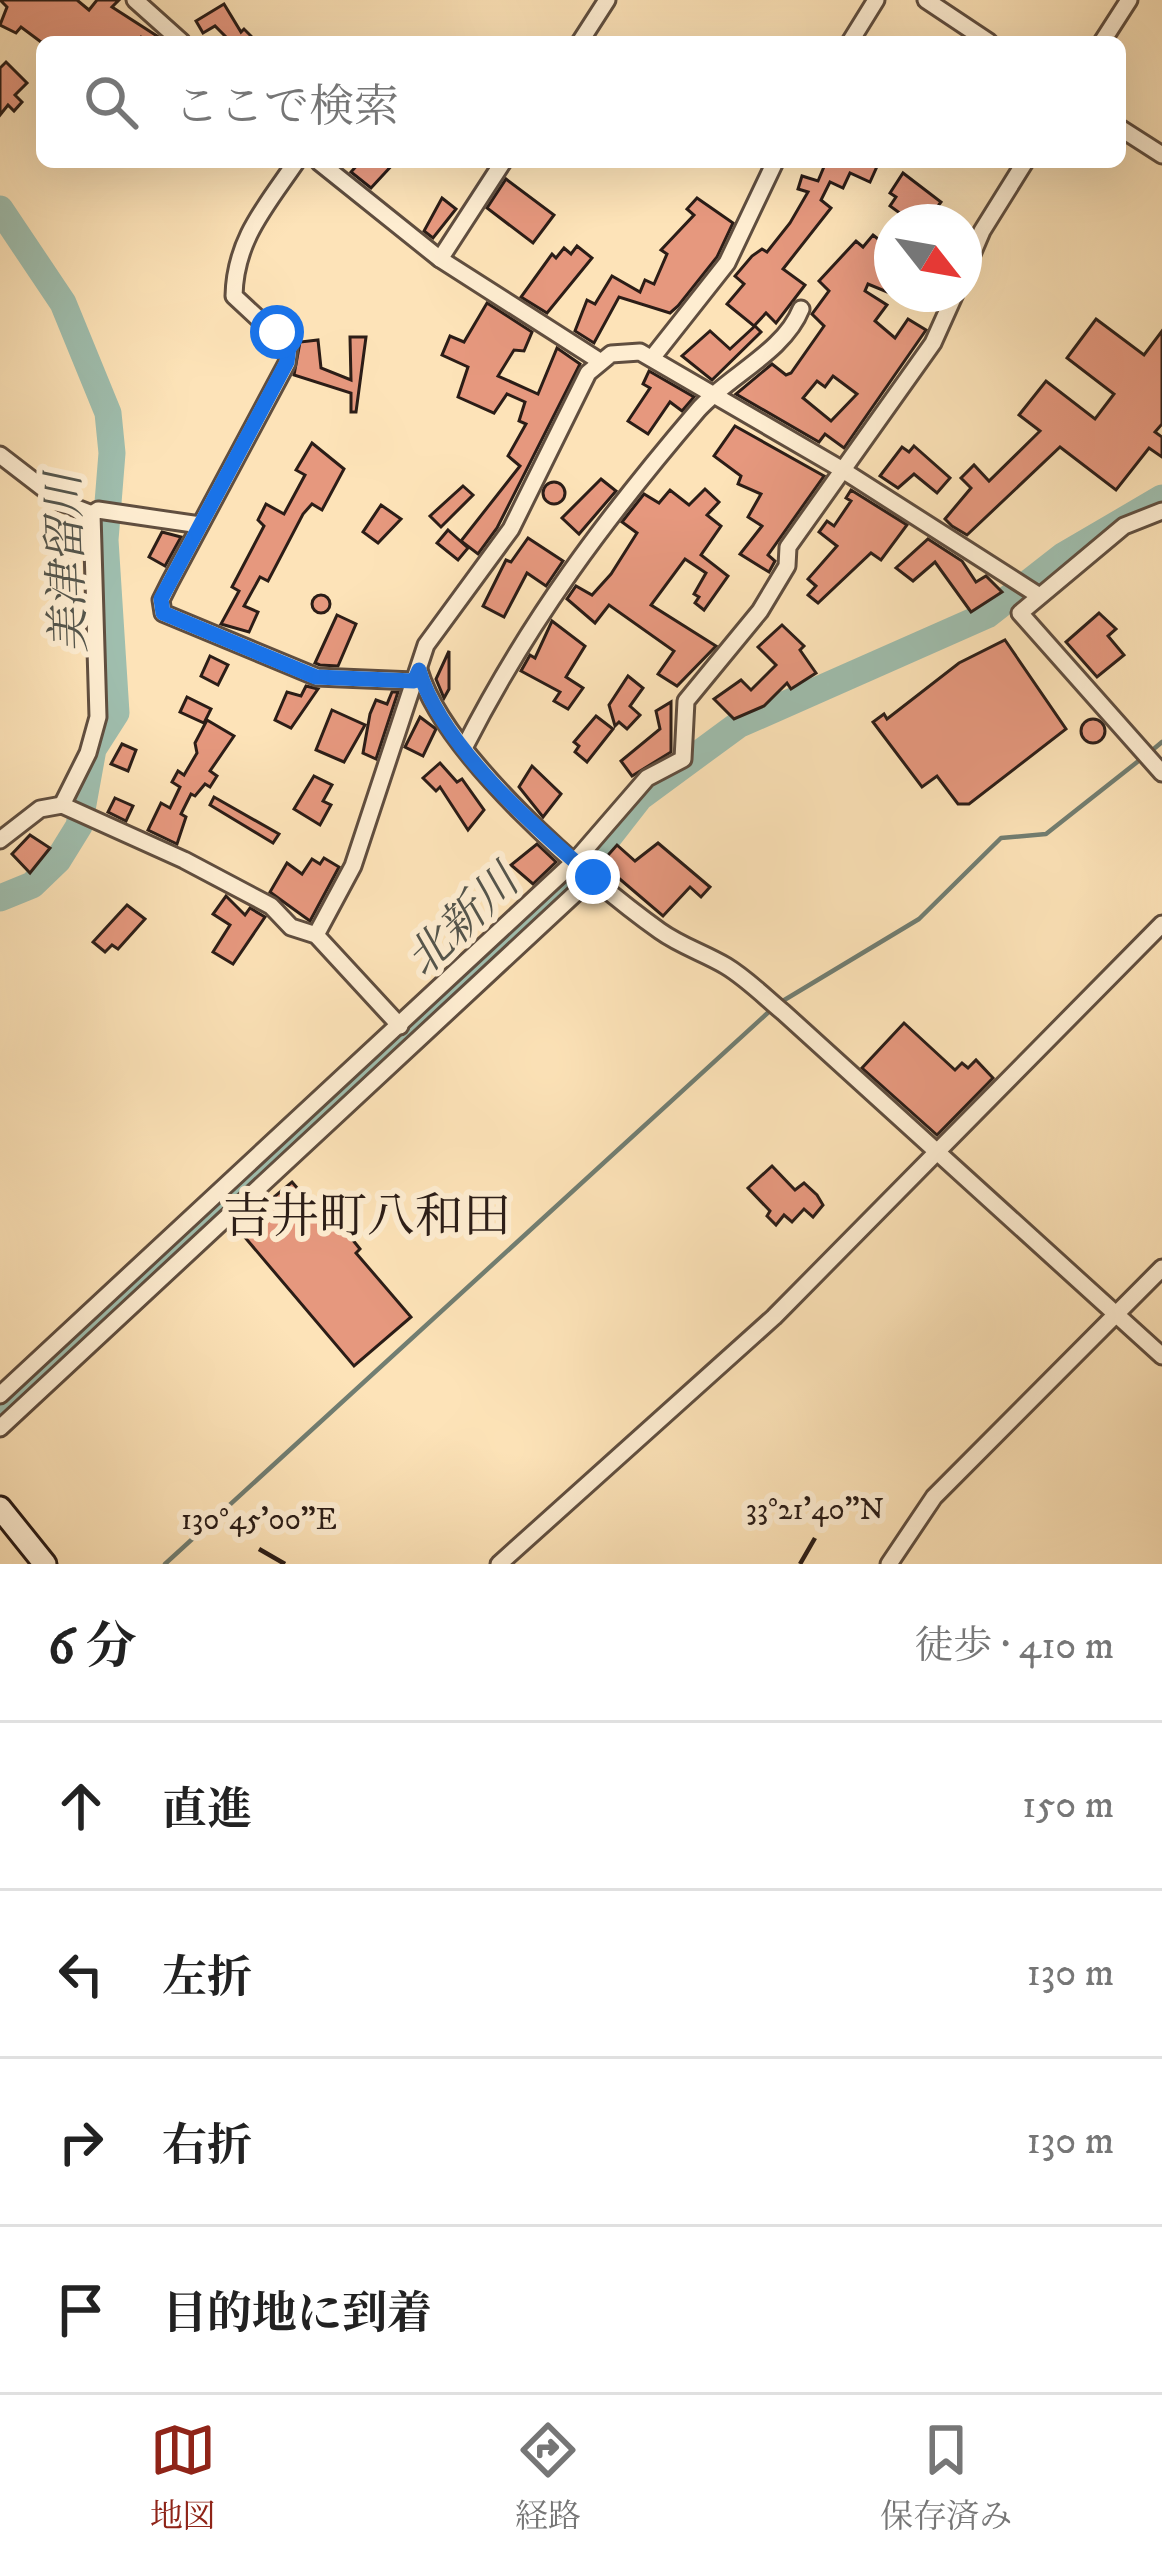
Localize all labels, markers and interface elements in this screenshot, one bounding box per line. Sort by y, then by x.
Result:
search box [36,36,1126,168]
icon: search [78,69,144,135]
text: ここで検索 [174,80,399,136]
north arrow [874,204,982,312]
route start [250,305,304,359]
water label: 美津留川 [37,467,99,654]
route end [566,850,620,904]
water label: 北新川 [395,852,535,989]
district label: 吉井町八和田 [223,1188,511,1248]
text: 33°21'40"N [746,1492,884,1529]
text: 130°45'00"E [181,1502,337,1539]
text: 6 分 [48,1616,136,1680]
text: 徒歩 · 410 m [915,1622,1114,1671]
icon: ahead [48,1773,114,1839]
text: 150 m [1022,1781,1114,1830]
text: 直進 [162,1783,252,1839]
icon: left [48,1941,114,2007]
text: 130 m [1026,1949,1114,1998]
text: 左折 [162,1951,252,2007]
icon: right [48,2109,114,2175]
text: 130 m [1026,2117,1114,2166]
text: 右折 [162,2119,252,2175]
icon: arrive [48,2277,114,2343]
text: 目的地に到着 [162,2287,432,2343]
tab: 地図 [150,2417,216,2538]
tab: 経路 [515,2417,581,2538]
tab: 保存済み [880,2417,1012,2538]

